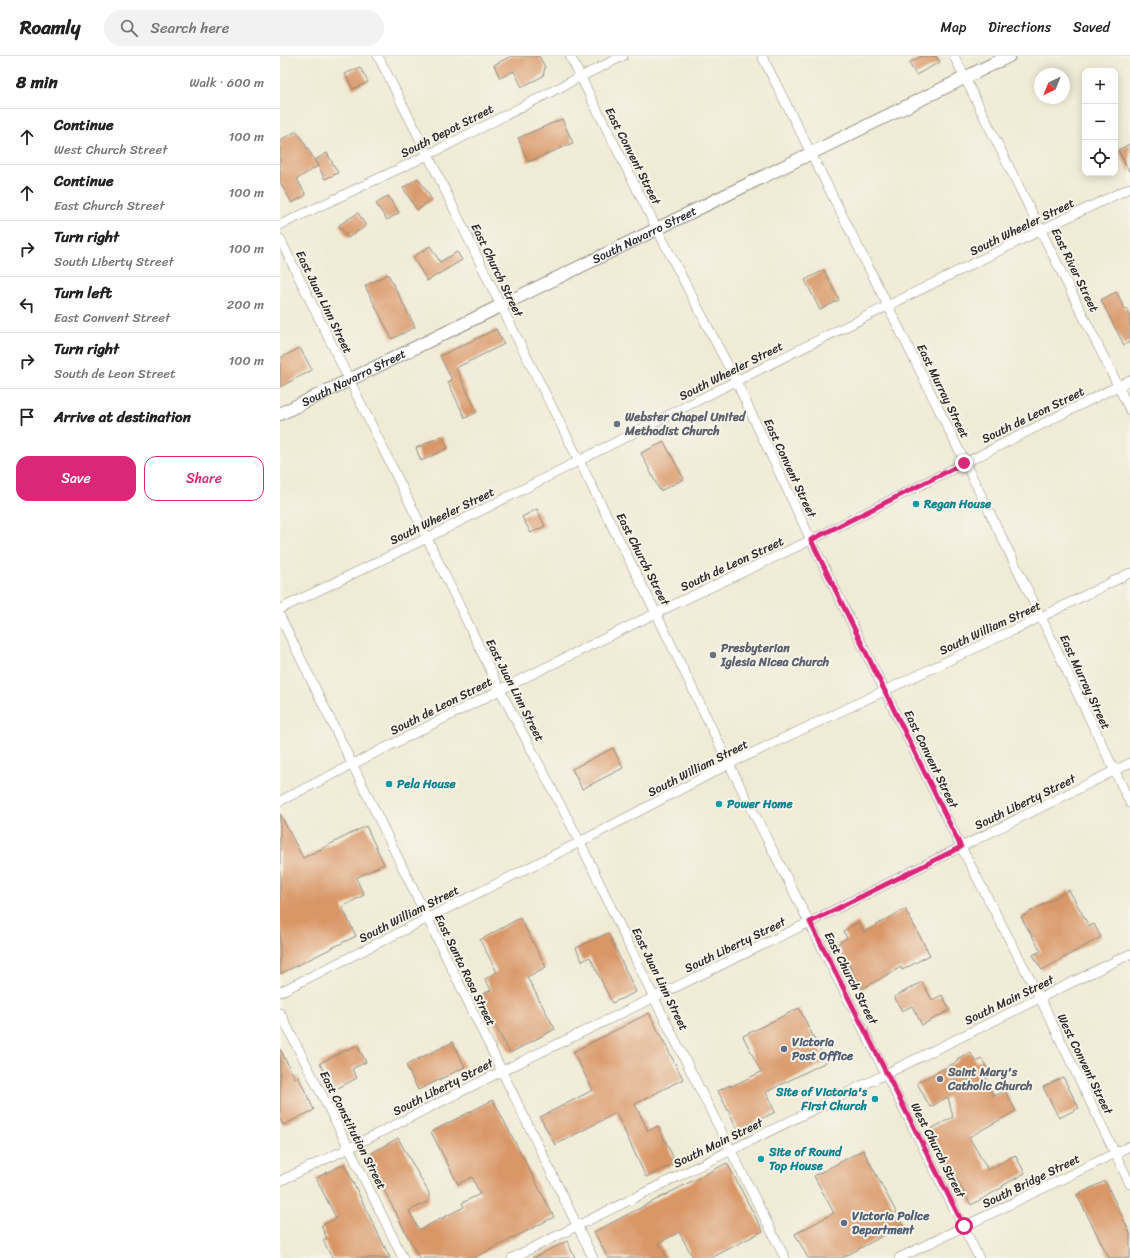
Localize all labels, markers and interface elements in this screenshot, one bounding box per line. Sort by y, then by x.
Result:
search box [104,10,384,46]
text: Roamly [20,11,80,44]
text: Search here [150,15,229,41]
text: Map [940,15,966,40]
text: Directions [988,15,1051,40]
text: Saved [1073,15,1110,40]
icon: search [118,17,140,39]
text: 8 min [16,67,58,97]
north arrow [1034,68,1070,104]
map controls [1082,68,1118,176]
button: + [1082,68,1118,104]
text: Walk · 600 m [189,71,264,94]
street label: South Depot Street [396,98,498,164]
street label: East Convent Street [599,103,668,210]
button: − [1082,104,1118,140]
text: Continue [54,112,114,138]
text: 100 m [229,125,264,148]
icon: ahead [16,126,38,148]
text: West Church Street [54,138,167,161]
button: locate [1082,140,1118,176]
text: Continue [54,168,114,194]
text: 100 m [229,181,264,204]
icon: ahead [16,182,38,204]
street label: South Wheeler Street [966,192,1078,262]
text: East Church Street [54,194,164,217]
street label: South Navarro Street [588,200,701,270]
street label: East Church Street [465,219,530,322]
text: Turn right [54,224,119,250]
street label: East River Street [1045,224,1105,316]
text: 100 m [229,237,264,260]
icon: right [16,238,38,260]
street label: East Juan Linn Street [289,246,359,358]
text: South Liberty Street [54,250,174,273]
text: Turn left [54,280,112,306]
text: 200 m [227,293,264,316]
icon: left [16,294,38,316]
text: East Convent Street [54,306,170,329]
street label: South Wheeler Street [675,335,787,407]
text: Turn right [54,336,119,362]
street label: East Murray Street [911,340,975,442]
street label: South Navarro Street [297,343,410,413]
text: 100 m [229,349,264,372]
icon: right [16,350,38,372]
text: South de Leon Street [54,362,176,385]
street label: South de Leon Street [978,381,1088,449]
text: Arrive at destination [54,404,191,430]
icon: arrive [16,406,38,428]
place label: Webster Chapel United Methodist Church [624,406,747,442]
street label: East Convent Street [757,415,823,522]
marker: Webster Chapel United Methodist Church [612,419,622,429]
route end [955,454,973,472]
button: Save [16,456,136,501]
button: Share [144,456,264,501]
street label: South Wheeler Street [386,481,498,551]
place label: Regan House [923,493,992,515]
marker: Regan House [911,499,921,509]
street label: East Church Street [610,509,676,610]
street label: South de Leon Street [676,530,788,598]
street label: South William Street [935,595,1045,661]
street label: East Murray Street [1053,631,1117,733]
street label: East Juan Linn Street [480,635,550,745]
place label: Presbyterian Iglesia Nicea Church [720,637,830,673]
marker: Presbyterian Iglesia Nicea Church [708,650,718,660]
street label: South de Leon Street [386,671,496,741]
street label: East Convent Street [898,706,965,813]
street label: South William Street [644,733,752,803]
street label: South Liberty Street [971,767,1081,836]
place label: Pela House [397,773,456,795]
marker: Pela House [384,779,394,789]
place label: Power Home [727,793,794,815]
marker: Power Home [714,799,724,809]
street label: South William Street [355,879,463,949]
street label: East Santa Rosa Street [428,910,502,1030]
street label: South Liberty Street [681,910,791,979]
street label: East Juan Linn Street [625,923,695,1035]
street label: East Church Street [818,928,884,1029]
street label: South Main Street [960,968,1059,1031]
street label: West Convent Street [1051,1010,1120,1119]
place label: Victoria Post Office [792,1031,854,1067]
marker: Victoria Post Office [779,1044,789,1054]
street label: South Liberty Street [389,1052,498,1122]
place label: Saint Mary's Catholic Church [947,1061,1033,1097]
street label: East Constitution Street [313,1067,393,1193]
marker: Saint Mary's Catholic Church [935,1074,945,1084]
place label: Site of Victoria's First Church [775,1081,868,1117]
marker: Site of Victoria's First Church [870,1094,880,1104]
street label: West Church Street [904,1098,972,1203]
street label: South Main Street [669,1111,768,1174]
place label: Site of Round Top House [768,1141,843,1177]
street label: South Bridge Street [978,1148,1084,1214]
marker: Site of Round Top House [756,1154,766,1164]
place label: Victoria Police Department [852,1205,930,1241]
route start [955,1217,973,1235]
marker: Victoria Police Department [839,1218,849,1228]

